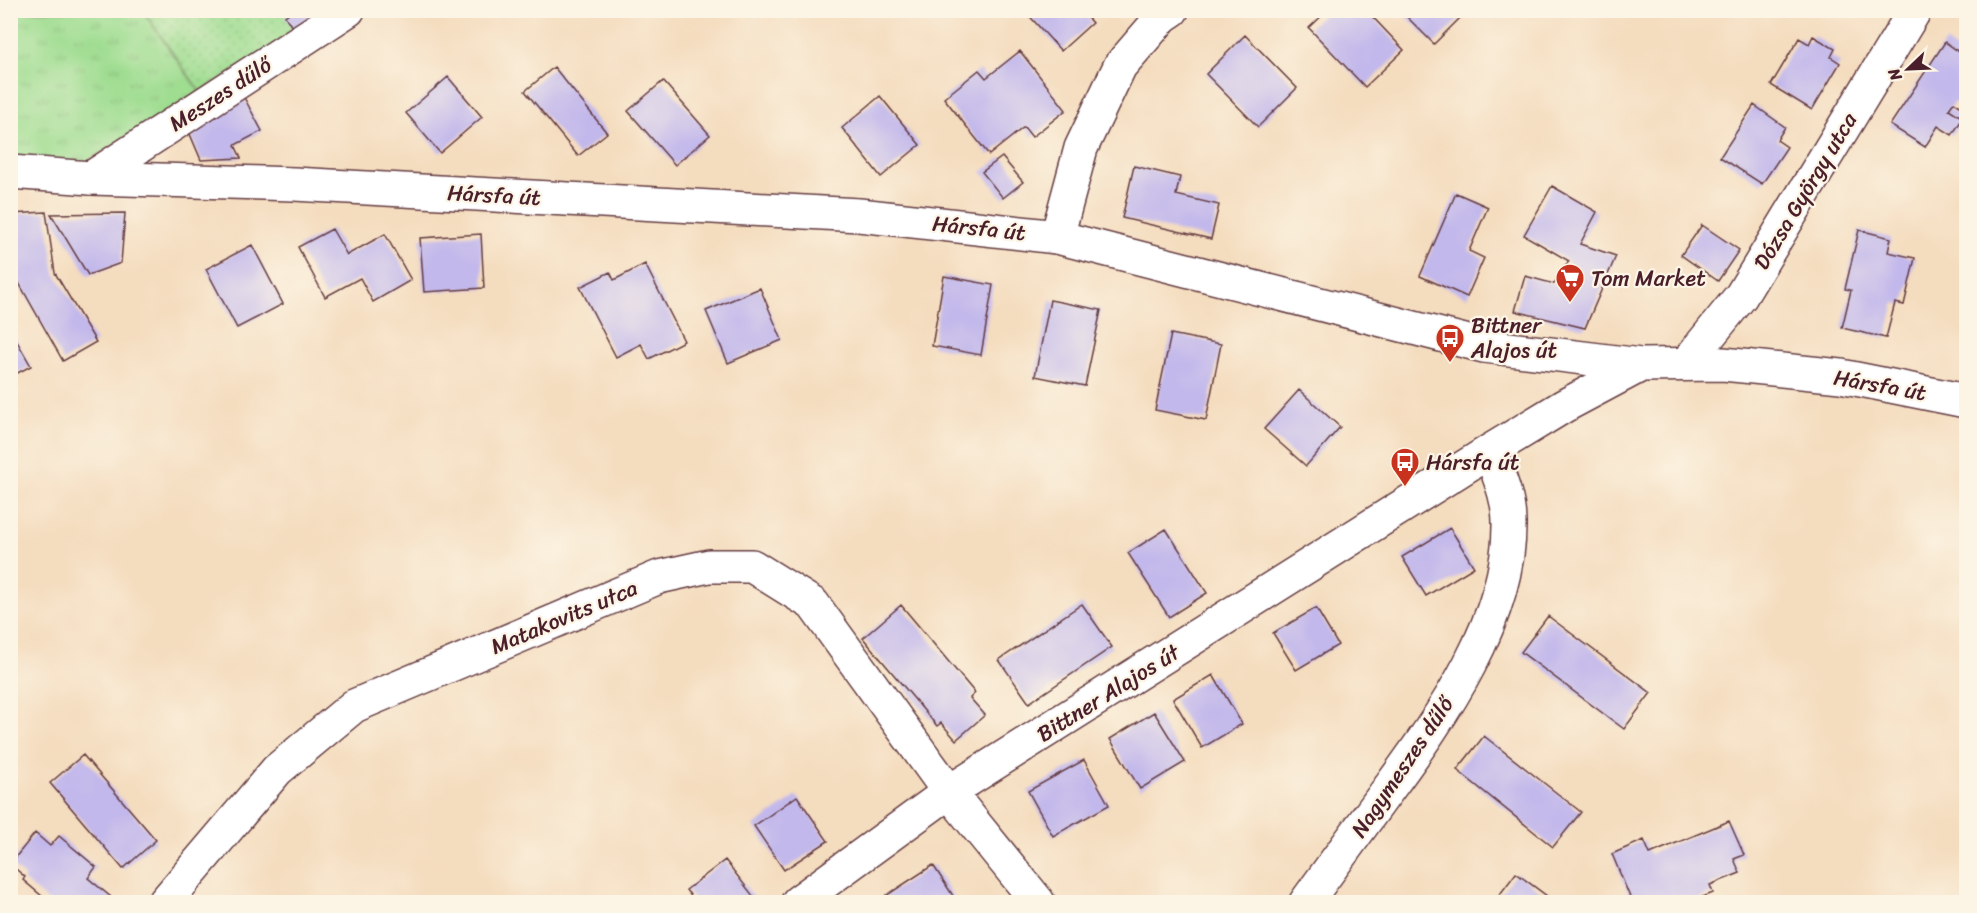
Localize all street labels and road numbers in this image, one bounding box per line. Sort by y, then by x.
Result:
street label: Meszes dűlő [160,45,281,142]
street label: Dózsa György utca [1742,104,1868,277]
street label: Hársfa út [446,173,542,217]
street label: Hársfa út [930,204,1028,252]
street label: Hársfa út [1831,358,1930,412]
street label: Matakovits utca [484,568,644,666]
street label: Bittner Alajos út [1029,633,1188,753]
street label: Nagymeszes dűlő [1340,687,1465,846]

